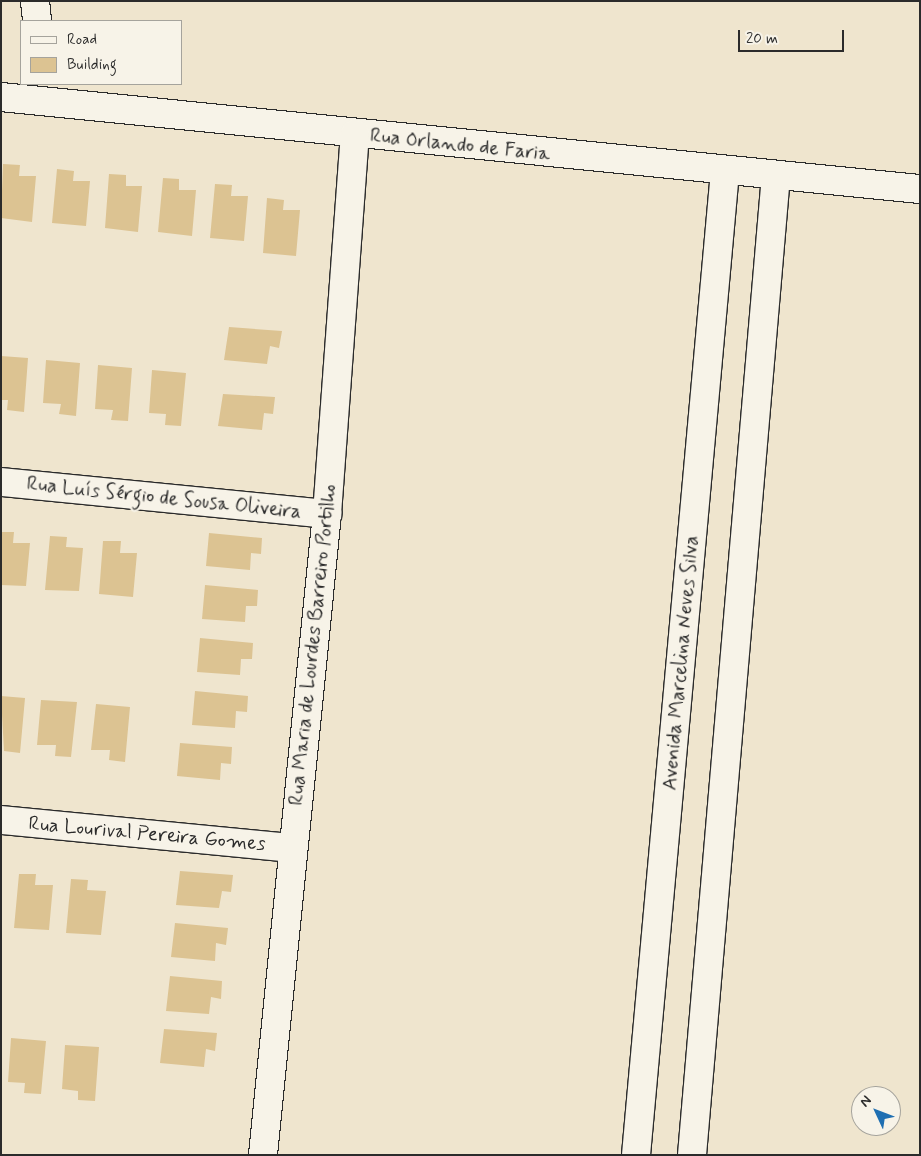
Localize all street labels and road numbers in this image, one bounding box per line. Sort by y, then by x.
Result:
street label: Rua Orlando de Faria [369,124,551,166]
street label: Rua Luís Sérgio de Sousa Oliveira [25,472,303,524]
street label: Rua Maria de Lourdes Barreiro Portilho [284,482,342,808]
street label: Avenida Marcelina Neves Silva [658,534,704,792]
street label: Rua Lourival Pereira Gomes [32,812,262,856]

